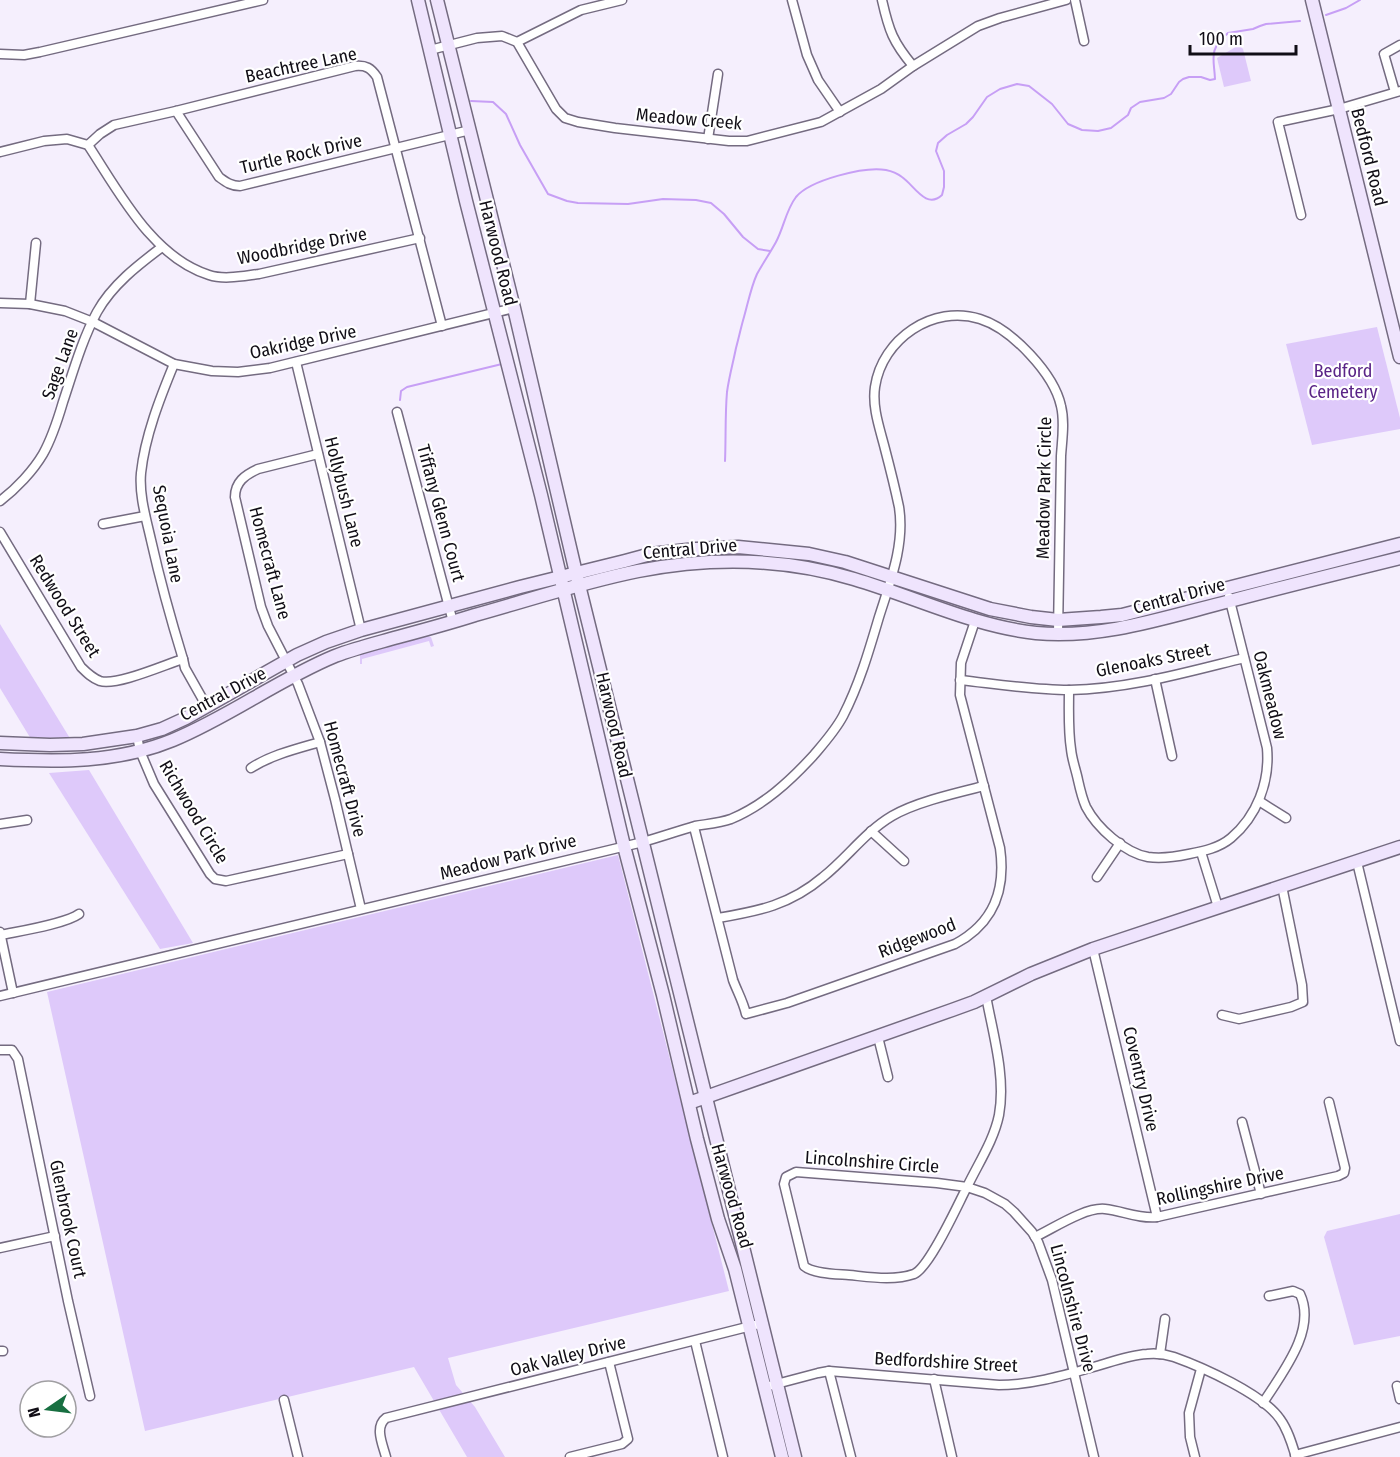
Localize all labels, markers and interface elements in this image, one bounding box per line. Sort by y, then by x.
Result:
scale bar [1190,18,1296,56]
text: 100 m [1199,28,1243,50]
street label: Beachtree Lane [243,42,359,88]
street label: Meadow Creek [635,103,744,135]
street label: Bedford Road [1346,106,1392,208]
street label: Turtle Rock Drive [238,129,364,179]
street label: Harwood Road [474,198,522,308]
street label: Woodbridge Drive [235,223,369,269]
street label: Oakridge Drive [248,320,358,364]
street label: Sage Lane [37,325,83,402]
park label: Bedford Cemetery [1308,360,1378,403]
street label: Meadow Park Circle [1032,417,1056,559]
street label: Hollybush Lane [320,434,368,550]
street label: Tiffany Glenn Court [412,442,470,584]
street label: Sequoia Lane [148,483,188,585]
street label: Homecraft Lane [244,504,296,622]
street label: Central Drive [642,534,738,564]
street label: Redwood Street [25,551,105,662]
street label: Central Drive [1131,573,1228,619]
street label: Glenoaks Street [1094,638,1212,682]
street label: Oakmeadow [1248,648,1292,742]
street label: Central Drive [176,662,270,726]
street label: Harwood Road [591,670,637,780]
street label: Homecraft Drive [319,719,371,839]
street label: Richwood Circle [154,756,234,868]
street label: Meadow Park Drive [438,829,579,885]
street label: Ridgewood [875,913,959,963]
street label: Coventry Drive [1118,1024,1164,1134]
street label: Harwood Road [707,1141,757,1251]
street label: Lincolnshire Circle [804,1146,940,1178]
street label: Glenbrook Court [45,1158,91,1280]
street label: Rollingshire Drive [1154,1162,1286,1210]
street label: Lincolnshire Drive [1045,1242,1101,1375]
street label: Oak Valley Drive [508,1331,628,1381]
street label: Bedfordshire Street [874,1347,1018,1377]
north arrow [18,1379,78,1439]
text: N [24,1406,44,1419]

